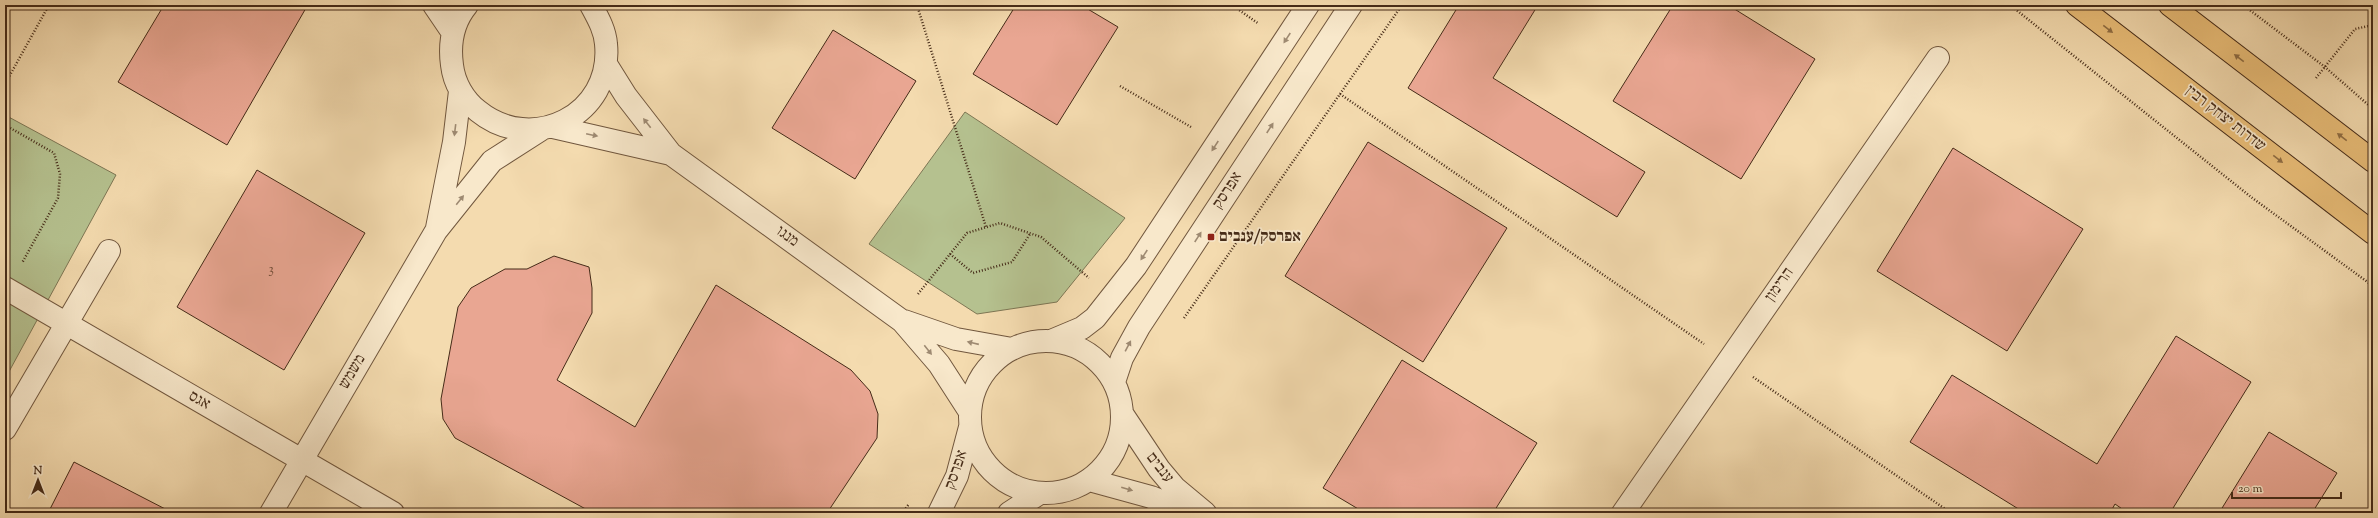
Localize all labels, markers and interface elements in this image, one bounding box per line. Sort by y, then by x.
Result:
one-way arrow [2103,25,2113,33]
one-way arrow [1283,32,1290,43]
one-way arrow [2233,54,2244,62]
street label: שדרות יצחק רבין [2180,80,2270,158]
one-way arrow [643,118,652,129]
one-way arrow [1266,123,1274,133]
one-way arrow [452,124,458,136]
one-way arrow [585,132,598,138]
one-way arrow [2337,133,2348,141]
one-way arrow [1211,141,1219,151]
one-way arrow [2272,155,2283,163]
street label: אפרסק [1207,168,1249,214]
one-way arrow [456,195,465,206]
street label: מנגו [771,221,803,253]
place label: אפרסק/ענבים [1219,226,1301,249]
one-way arrow [1195,231,1202,243]
marker: אפרסק/ענבים [1206,232,1216,242]
one-way arrow [1140,249,1147,261]
house number: 3 [268,260,274,280]
street label: הרימון [1760,263,1800,307]
one-way arrow [967,339,979,345]
one-way arrow [1125,340,1131,352]
one-way arrow [924,345,932,356]
street label: משמש [334,350,372,394]
street label: אגס [184,386,214,416]
street label: אפרסק [940,447,974,493]
street label: ענבים [1140,448,1179,489]
north arrow [18,460,58,500]
text: N [33,463,43,479]
scale bar [2232,474,2341,500]
text: 20 m [2238,480,2263,498]
one-way arrow [1121,486,1133,492]

